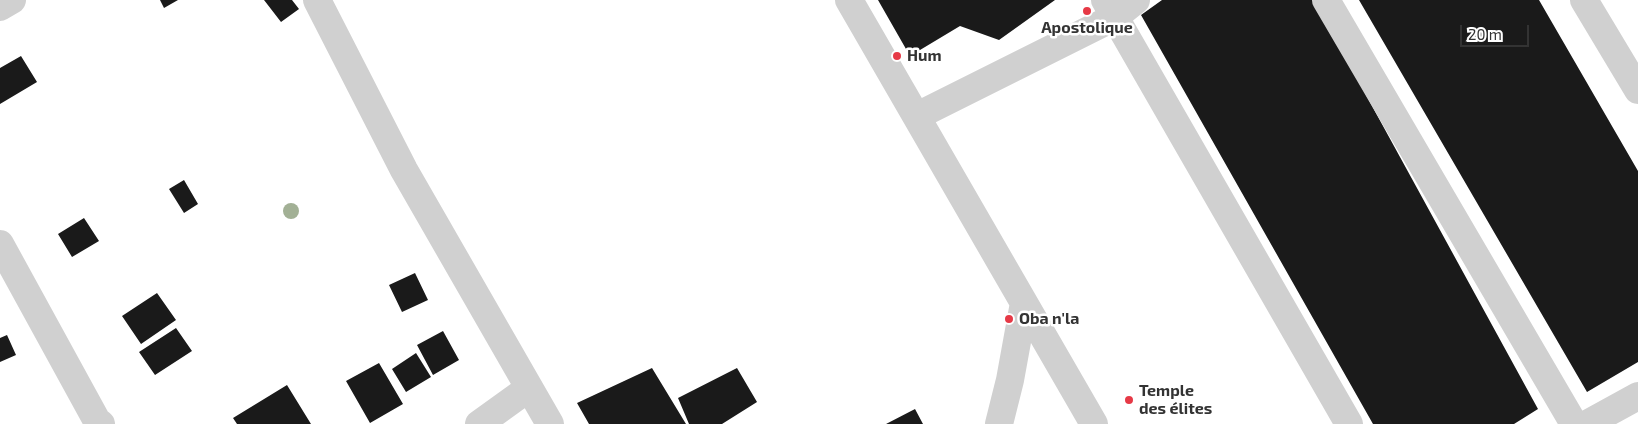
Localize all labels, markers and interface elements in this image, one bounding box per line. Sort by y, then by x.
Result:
marker: Apostolique [1081,5,1093,17]
scale bar [1463,15,1532,47]
place label: Apostolique [1041,18,1133,38]
text: 20 m [1468,25,1502,43]
place label: Hum [907,46,942,66]
marker: Hum [891,50,903,62]
place label: Oba n'la [1019,309,1079,329]
marker: Oba n'la [1003,313,1015,325]
place label: Temple des élites [1139,381,1212,419]
marker: Temple des élites [1123,394,1135,406]

